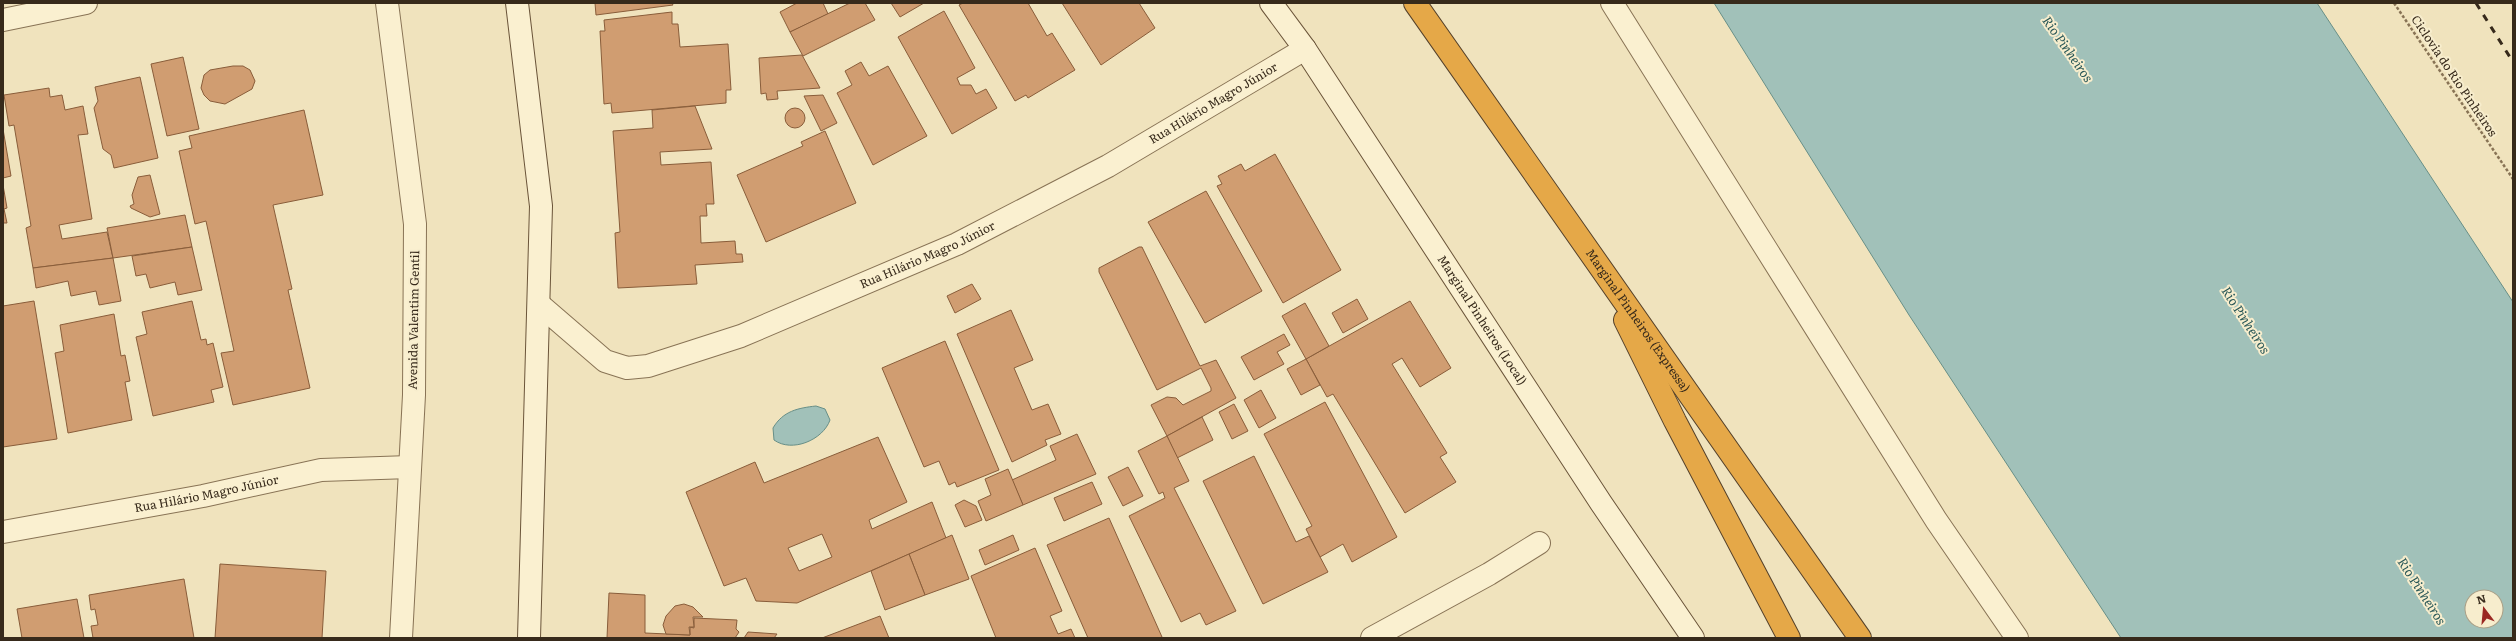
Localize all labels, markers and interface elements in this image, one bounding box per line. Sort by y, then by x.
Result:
street label: Ciclovia do Rio Pinheiros [2407,11,2503,140]
water label: Rio Pinheiros [2039,12,2098,86]
street label: Rua Hilário Magro Júnior [1145,57,1281,148]
street label: Rua Hilário Magro Júnior [857,216,998,292]
street label: Marginal Pinheiros (Expressa) [1582,245,1695,396]
street label: Avenida Valentim Gentil [403,250,423,390]
street label: Marginal Pinheiros (Local) [1434,251,1532,388]
water label: Rio Pinheiros [2218,282,2275,357]
street label: Rua Hilário Magro Júnior [133,470,280,516]
water label: Rio Pinheiros [2394,553,2451,628]
north arrow [2464,589,2504,629]
text: N [2474,589,2488,607]

